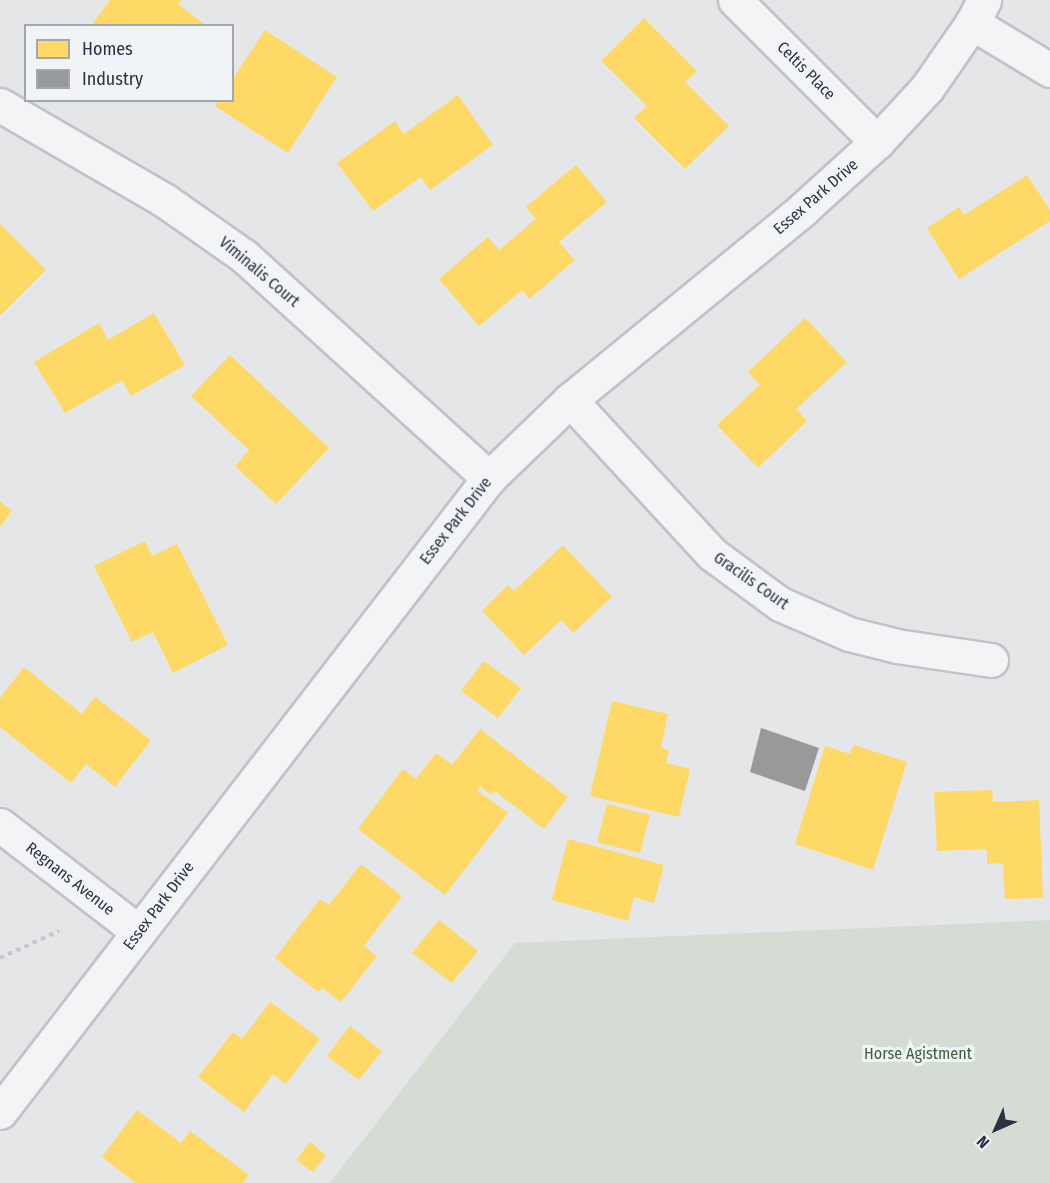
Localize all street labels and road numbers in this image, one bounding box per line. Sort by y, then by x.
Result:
street label: Celtis Place [773,38,839,104]
street label: Essex Park Drive [770,155,862,239]
street label: Viminalis Court [215,233,303,311]
street label: Essex Park Drive [416,474,496,568]
street label: Gracilis Court [710,548,792,614]
street label: Regnans Avenue [22,838,118,920]
street label: Essex Park Drive [120,858,198,954]

